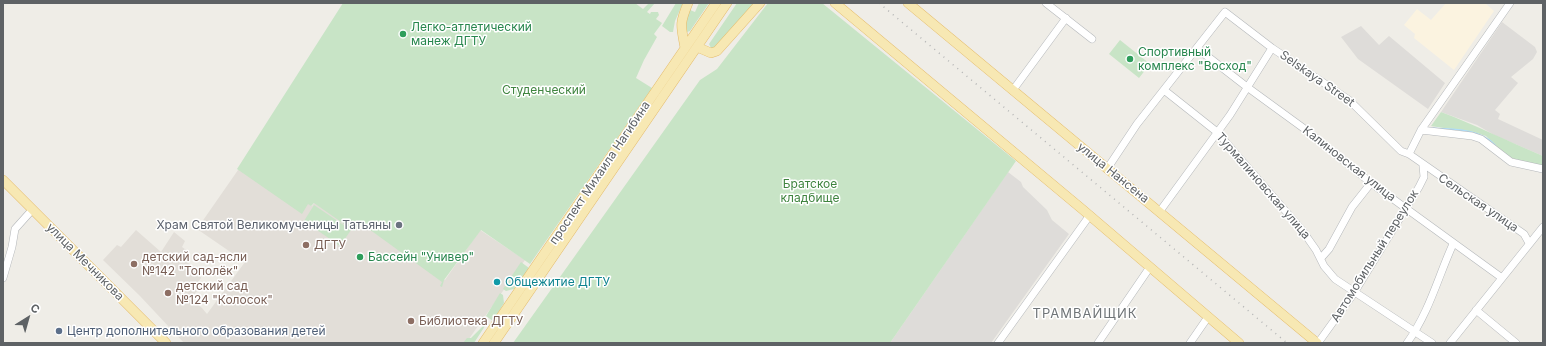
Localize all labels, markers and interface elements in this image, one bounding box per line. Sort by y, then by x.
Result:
place label: Легко-атлетический манеж ДГТУ [411,20,532,48]
marker: Легко-атлетический манеж ДГТУ [398,29,408,39]
place label: Спортивный комплекс "Восход" [1138,45,1252,73]
street label: Selskaya Street [1277,48,1357,110]
marker: Спортивный комплекс "Восход" [1125,54,1135,64]
park label: Студенческий [502,83,586,97]
street label: проспект Михаила Нагибина [547,99,653,247]
street label: Калиновская улица [1300,123,1398,205]
street label: Турмалиновская улица [1213,130,1313,242]
street label: улица Нансена [1074,140,1152,206]
street label: Сельская улица [1435,171,1521,235]
park label: Братское кладбище [781,177,839,205]
street label: Автомобильный переулок [1328,187,1422,325]
place label: Храм Святой Великомученицы Татьяны [156,218,391,232]
street label: улица Мечникова [43,220,127,304]
marker: Храм Святой Великомученицы Татьяны [394,220,404,230]
place label: ДГТУ [314,238,346,252]
marker: ДГТУ [301,240,311,250]
place label: детский сад-ясли №142 "Тополёк" [142,250,247,278]
place label: Бассейн "Универ" [368,250,474,264]
marker: Бассейн "Универ" [355,252,365,262]
marker: детский сад-ясли №142 "Тополёк" [129,259,139,269]
place label: Общежитие ДГТУ [505,275,610,289]
marker: Общежитие ДГТУ [492,277,502,287]
place label: детский сад №124 "Колосок" [176,279,273,307]
marker: детский сад №124 "Колосок" [163,288,173,298]
north arrow [8,298,48,338]
text: С [28,300,43,316]
district label: ТРАМВАЙЩИК [1033,306,1137,322]
place label: Библиотека ДГТУ [419,314,523,328]
marker: Библиотека ДГТУ [406,316,416,326]
place label: Центр дополнительного образования детей [67,324,326,338]
marker: Центр дополнительного образования детей [54,326,64,336]

